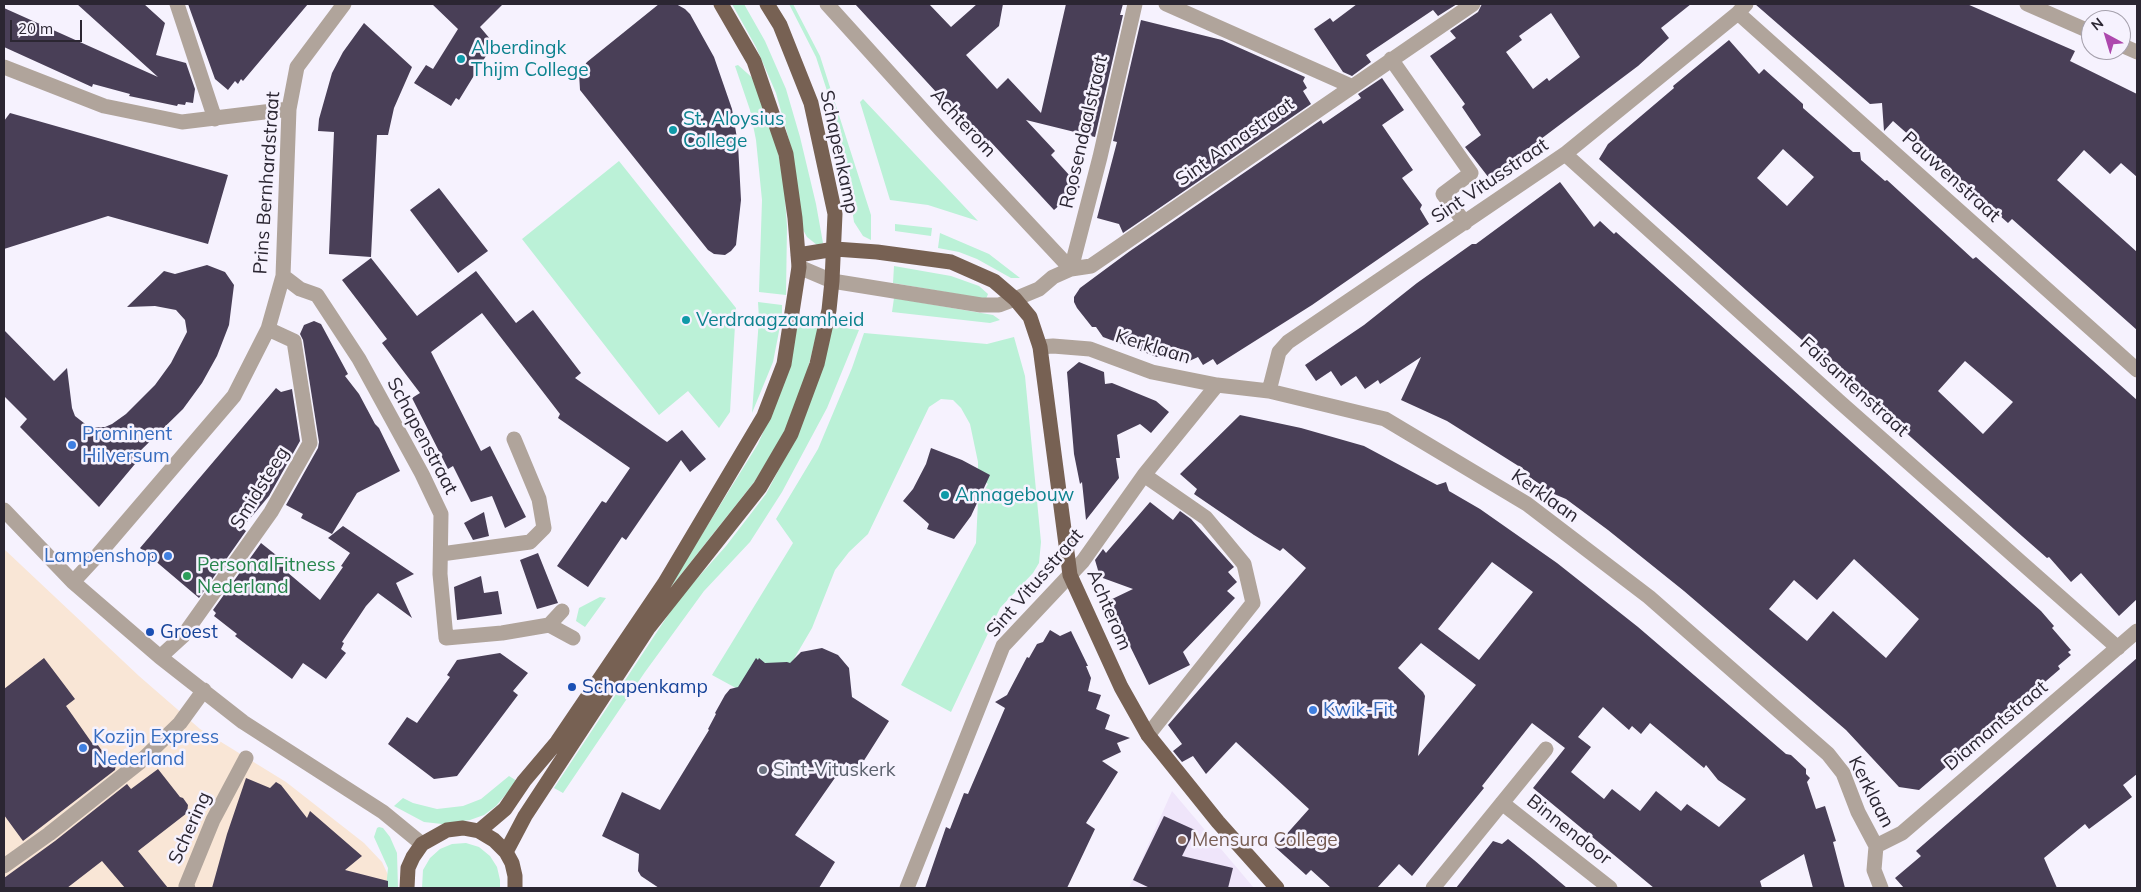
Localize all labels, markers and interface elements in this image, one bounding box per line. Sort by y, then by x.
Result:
scale bar [12,10,85,42]
north arrow [2081,10,2131,60]
text: N [2087,14,2107,34]
text: 20 m [18,19,53,38]
place label: Alberdingk Thijm College [471,37,589,81]
marker: Alberdingk Thijm College [455,53,467,65]
street label: Roosendaalstraat [1055,53,1113,211]
street label: Achterom [925,84,1001,162]
street label: Schapenkamp [815,88,863,216]
street label: Prins Bernhardstraat [249,91,285,275]
street label: Sint Annastraat [1172,93,1298,191]
place label: St. Aloysius College [683,108,784,152]
marker: St. Aloysius College [667,124,679,136]
street label: Pauwenstraat [1897,127,2005,227]
street label: Sint Vitusstraat [1427,133,1553,229]
place label: Verdraagzaamheid [696,309,864,331]
marker: Verdraagzaamheid [680,314,692,326]
street label: Kerklaan [1113,325,1193,369]
street label: Faisantenstraat [1795,332,1913,442]
street label: Schapenstraat [382,374,462,498]
place label: Prominent Hilversum [82,423,172,467]
marker: Prominent Hilversum [66,439,78,451]
street label: Smidsteeg [226,443,294,533]
street label: Kerklaan [1507,464,1583,528]
place label: Annagebouw [955,484,1074,506]
marker: Annagebouw [939,489,951,501]
street label: Sint Vitusstraat [982,524,1088,642]
place label: Lampenshop [44,545,158,567]
marker: Lampenshop [162,550,174,562]
place label: PersonalFitness Nederland [197,554,336,598]
street label: Achterom [1082,566,1136,654]
marker: PersonalFitness Nederland [181,570,193,582]
place label: Groest [160,621,218,643]
marker: Groest [144,626,156,638]
place label: Schapenkamp [582,676,708,698]
street label: Diamantstraat [1940,676,2052,776]
marker: Schapenkamp [566,681,578,693]
place label: Kwik-Fit [1323,699,1395,721]
marker: Kwik-Fit [1307,704,1319,716]
place label: Kozijn Express Nederland [93,726,219,770]
marker: Kozijn Express Nederland [77,742,89,754]
street label: Kerklaan [1843,752,1899,832]
place label: Sint-Vituskerk [773,759,896,781]
marker: Sint-Vituskerk [757,764,769,776]
street label: Schering [164,788,216,868]
street label: Binnendoor [1522,790,1616,870]
place label: Mensura College [1192,829,1338,851]
marker: Mensura College [1176,834,1188,846]

